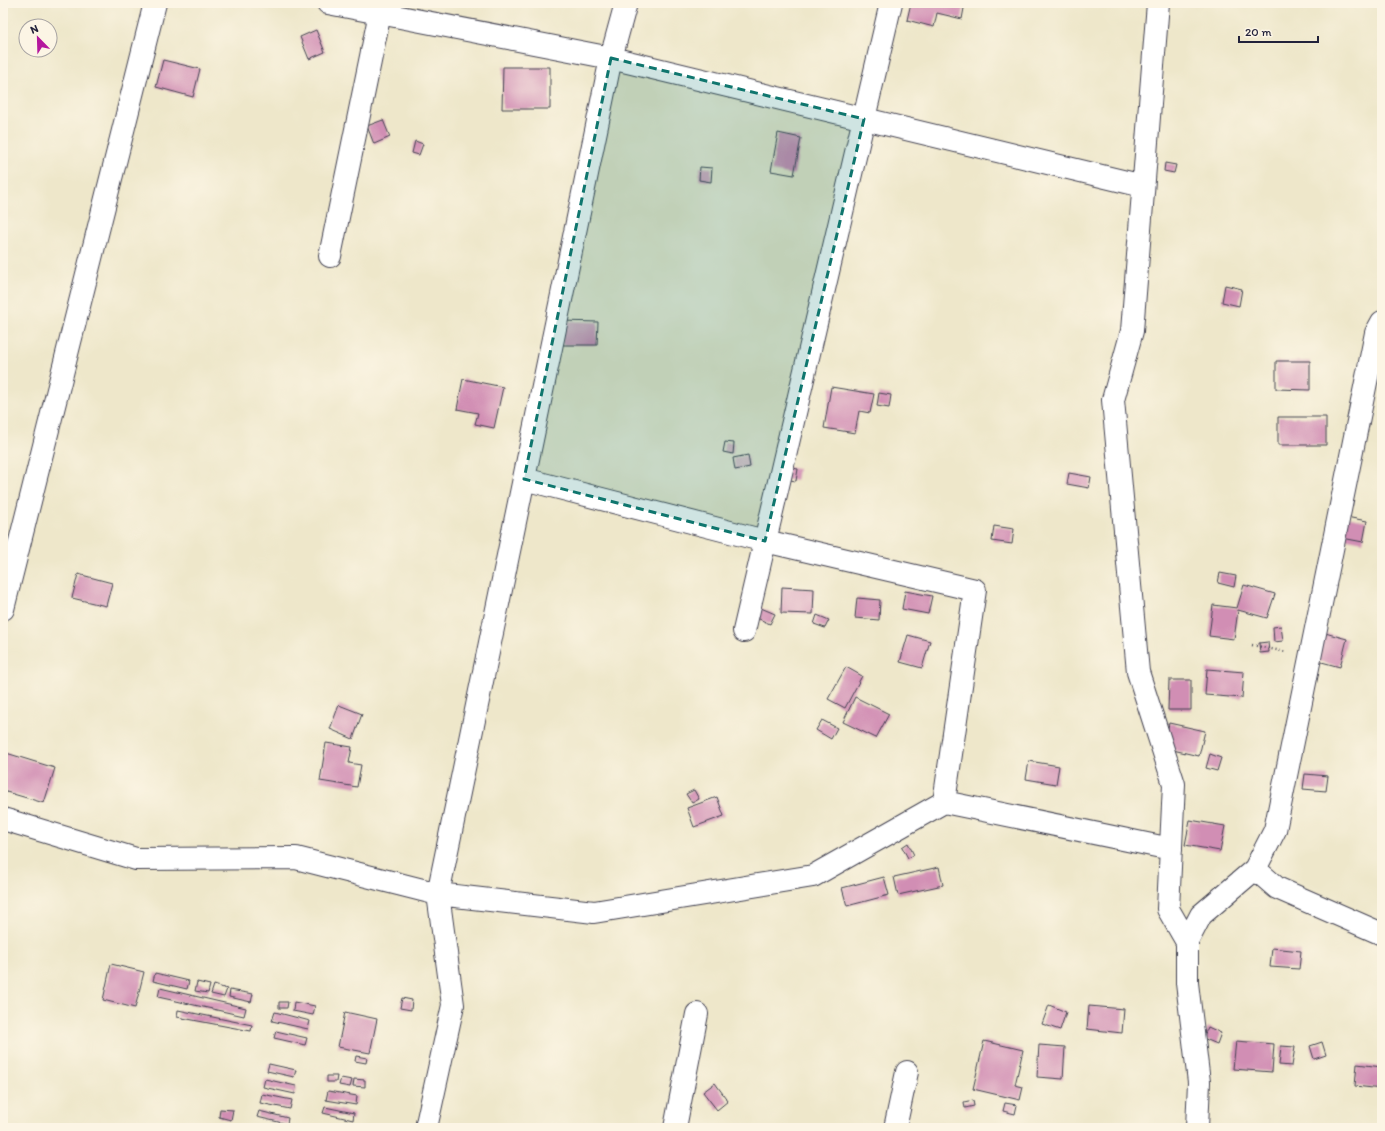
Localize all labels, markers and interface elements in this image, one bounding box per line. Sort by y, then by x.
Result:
north arrow [18,18,58,58]
scale bar [1239,18,1318,44]
text: N [28,22,40,37]
text: 20 m [1245,25,1272,39]

